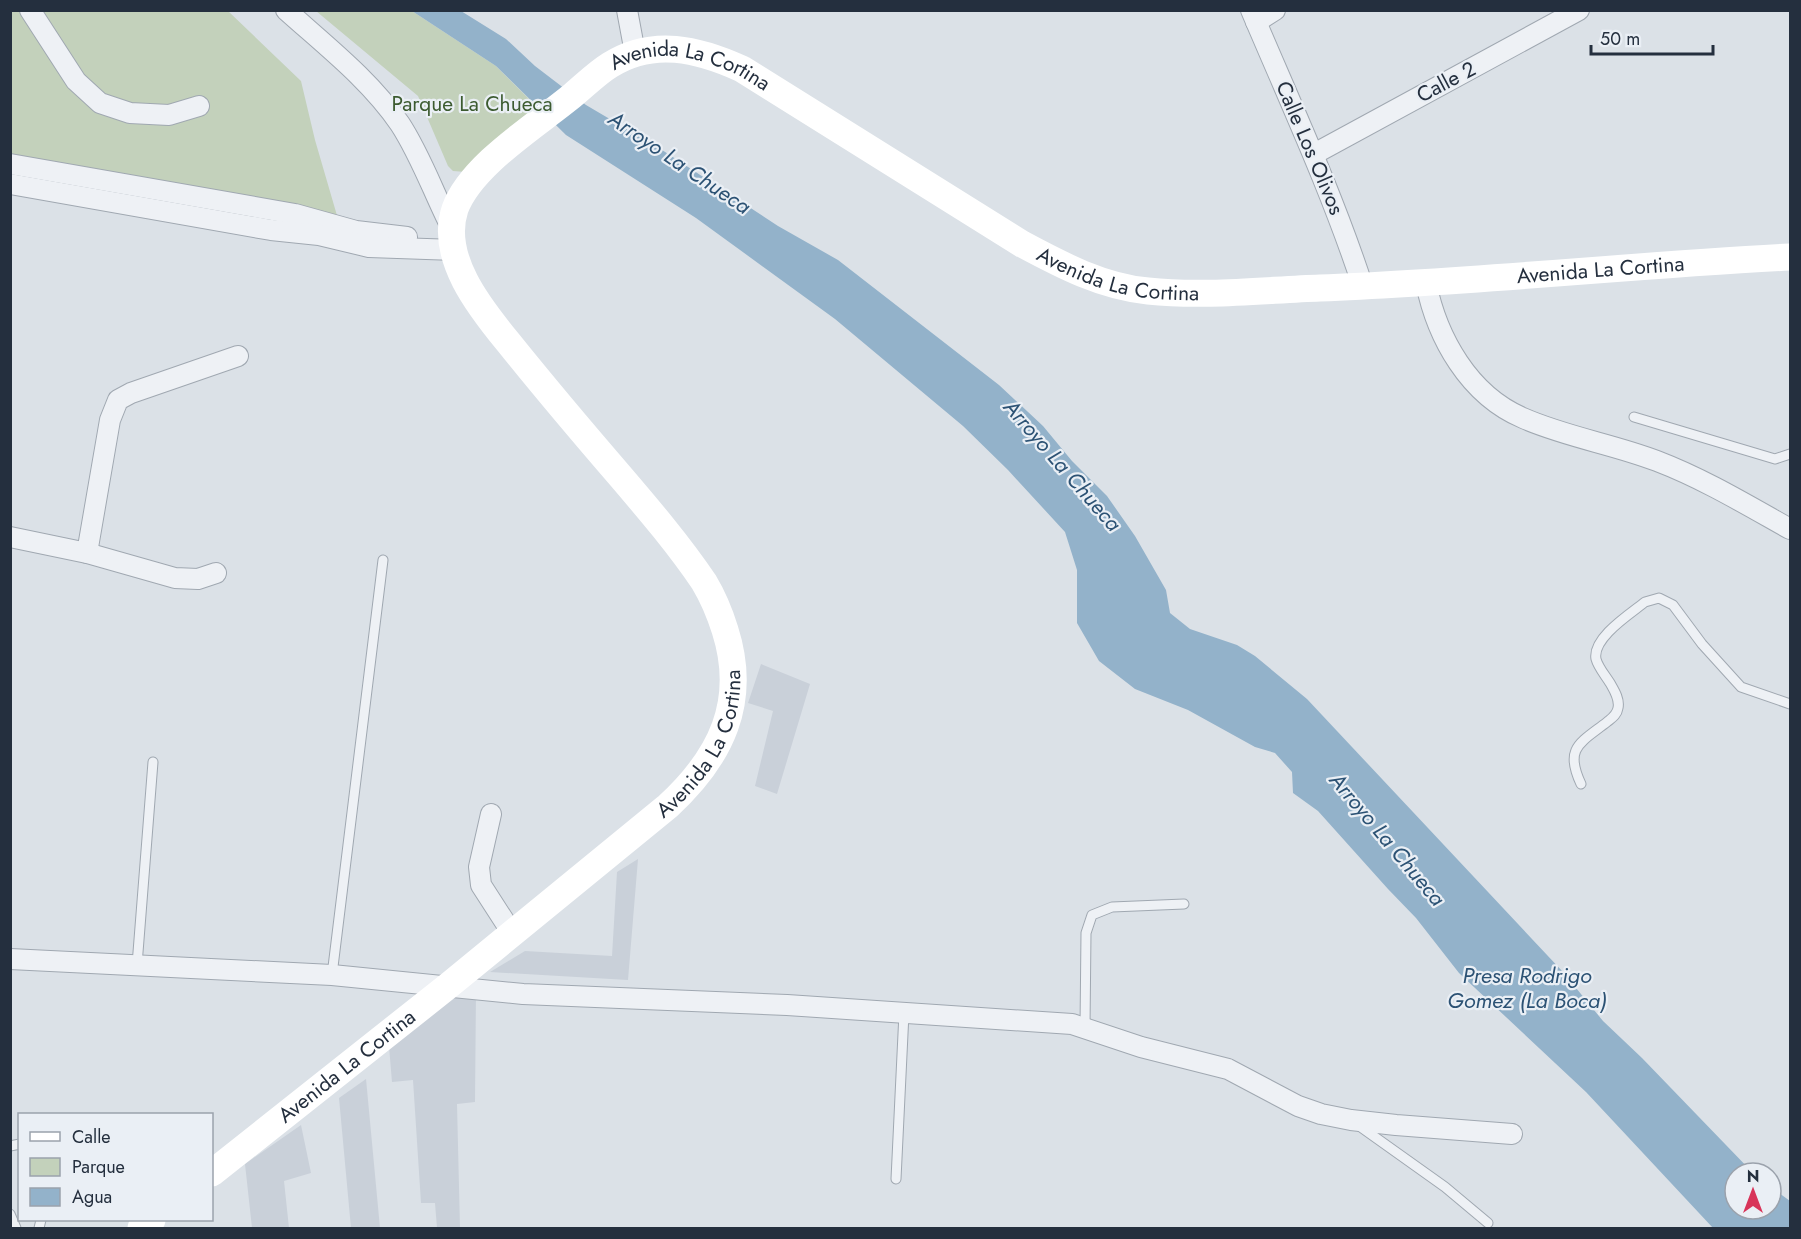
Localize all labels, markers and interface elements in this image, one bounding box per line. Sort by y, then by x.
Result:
scale bar [1591,18,1712,56]
text: 50 m [1600,26,1640,52]
street label: Avenida La Cortina [604,34,776,98]
street label: Calle 2 [1411,54,1481,110]
street label: Calle Los Olivos [1268,76,1352,220]
park label: Parque La Chueca [391,89,553,119]
water label: Arroyo La Chueca [601,102,758,222]
street label: Avenida La Cortina [1032,239,1199,308]
street label: Avenida La Cortina [1516,249,1685,291]
water label: Arroyo La Chueca [996,391,1129,538]
street label: Avenida La Cortina [650,669,748,825]
water label: Arroyo La Chueca [1322,764,1454,913]
water label: Presa Rodrigo Gomez (La Boca) [1447,959,1607,1016]
street label: Avenida La Cortina [272,1002,422,1130]
legend [18,1113,213,1221]
text: Calle [72,1124,111,1150]
text: Parque [72,1154,125,1180]
north arrow [1723,1161,1783,1221]
text: N [1747,1165,1759,1188]
text: Agua [72,1184,112,1210]

